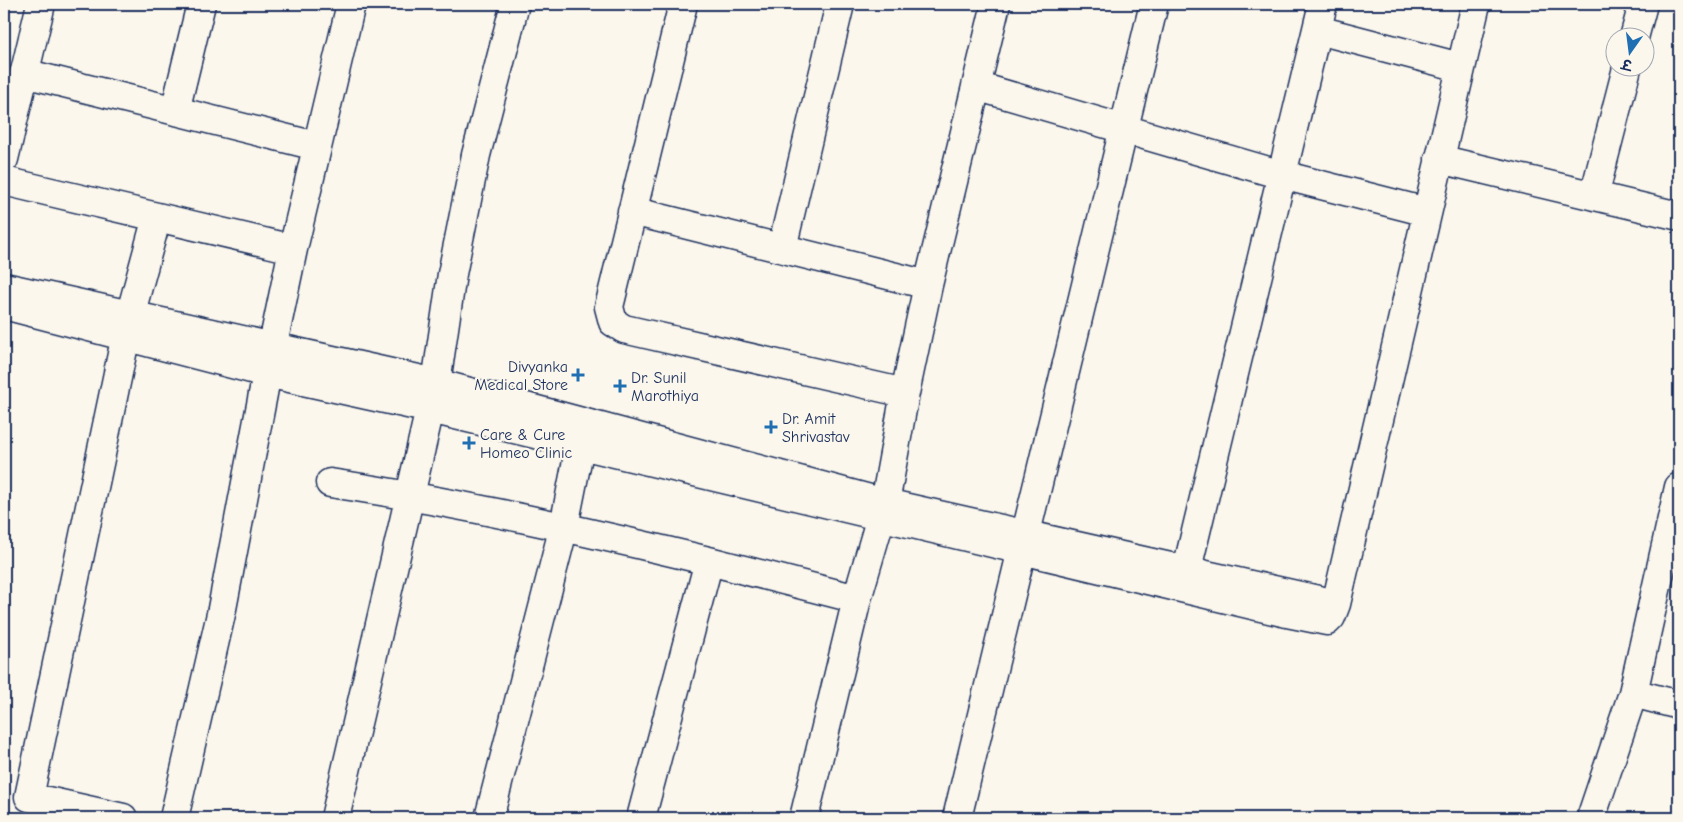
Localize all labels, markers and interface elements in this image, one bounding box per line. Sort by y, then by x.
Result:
north arrow [1606,28,1656,78]
text: उ [1619,54,1635,74]
place label: Divyanka Medical Store [474,358,568,394]
marker: Divyanka Medical Store [572,369,584,381]
place label: Dr. Sunil Marothiya [631,369,699,405]
marker: Dr. Sunil Marothiya [613,379,627,393]
place label: Dr. Amit Shrivastav [782,410,850,446]
marker: Dr. Amit Shrivastav [764,420,778,434]
place label: Care & Cure Homeo Clinic [480,426,573,462]
marker: Care & Cure Homeo Clinic [462,436,476,450]

